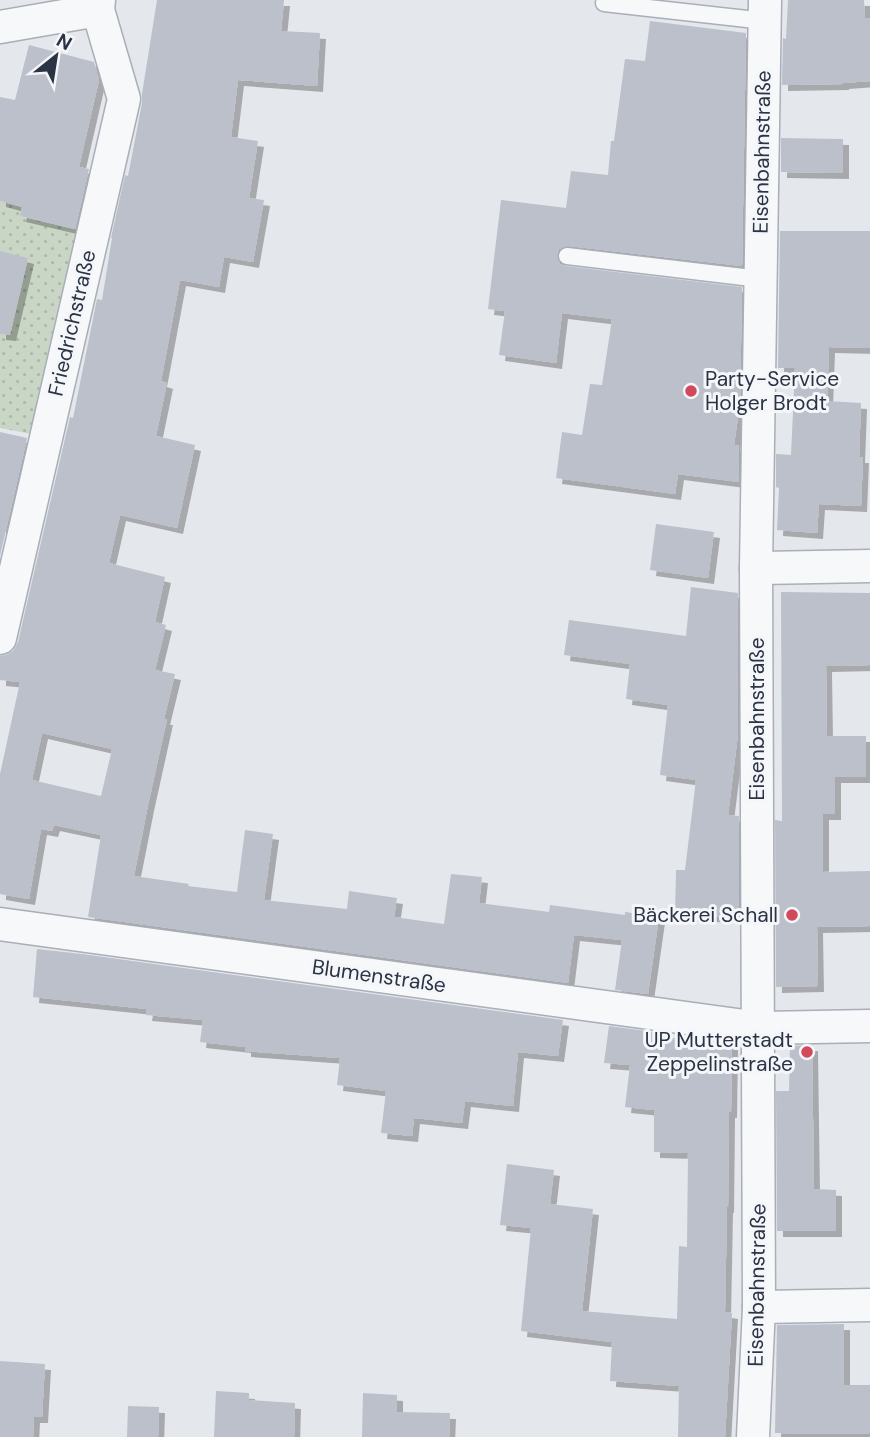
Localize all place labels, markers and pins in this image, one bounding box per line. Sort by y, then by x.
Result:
place label: Party-Service Holger Brodt [705,365,839,417]
marker: Party-Service Holger Brodt [683,383,699,399]
place label: Bäckerei Schall [633,901,778,929]
marker: Bäckerei Schall [784,907,800,923]
place label: UP Mutterstadt Zeppelinstraße [645,1026,793,1078]
marker: UP Mutterstadt Zeppelinstraße [799,1044,815,1060]

